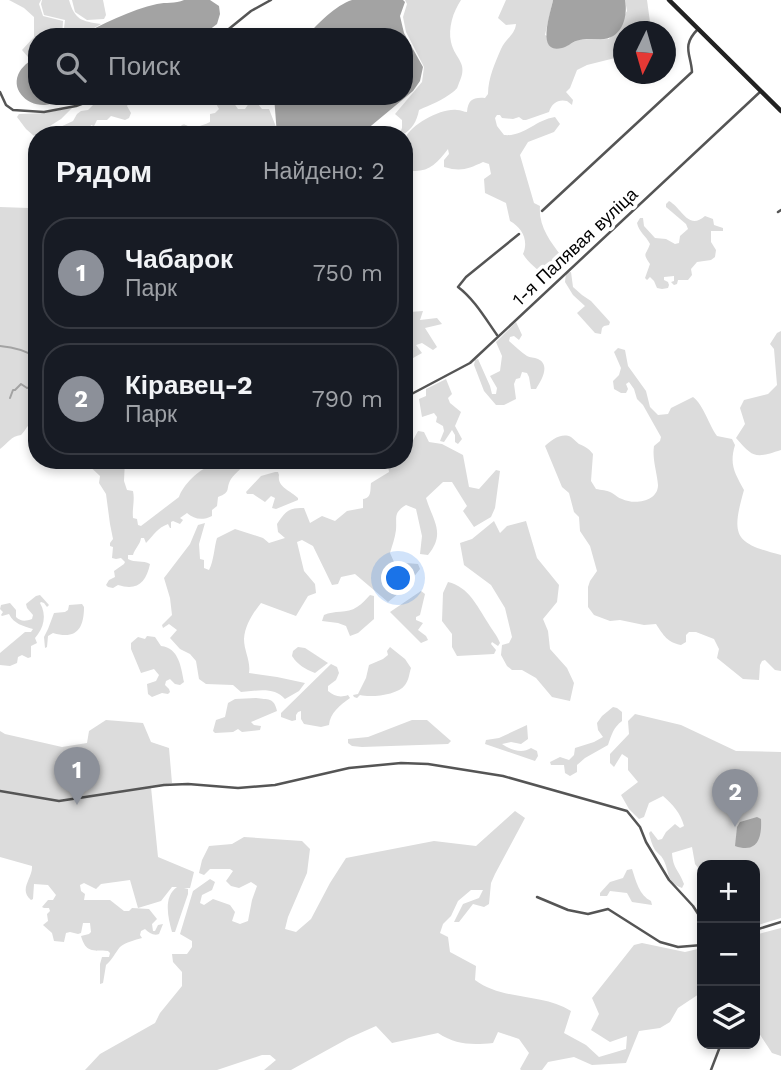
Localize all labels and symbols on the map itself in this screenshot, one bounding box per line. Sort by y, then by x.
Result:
north arrow [613,21,676,84]
street label: 1-я Палявая вуліца [508,183,642,310]
your location [381,561,415,595]
pin: 1 [54,747,100,805]
pin: 2 [712,769,758,827]

